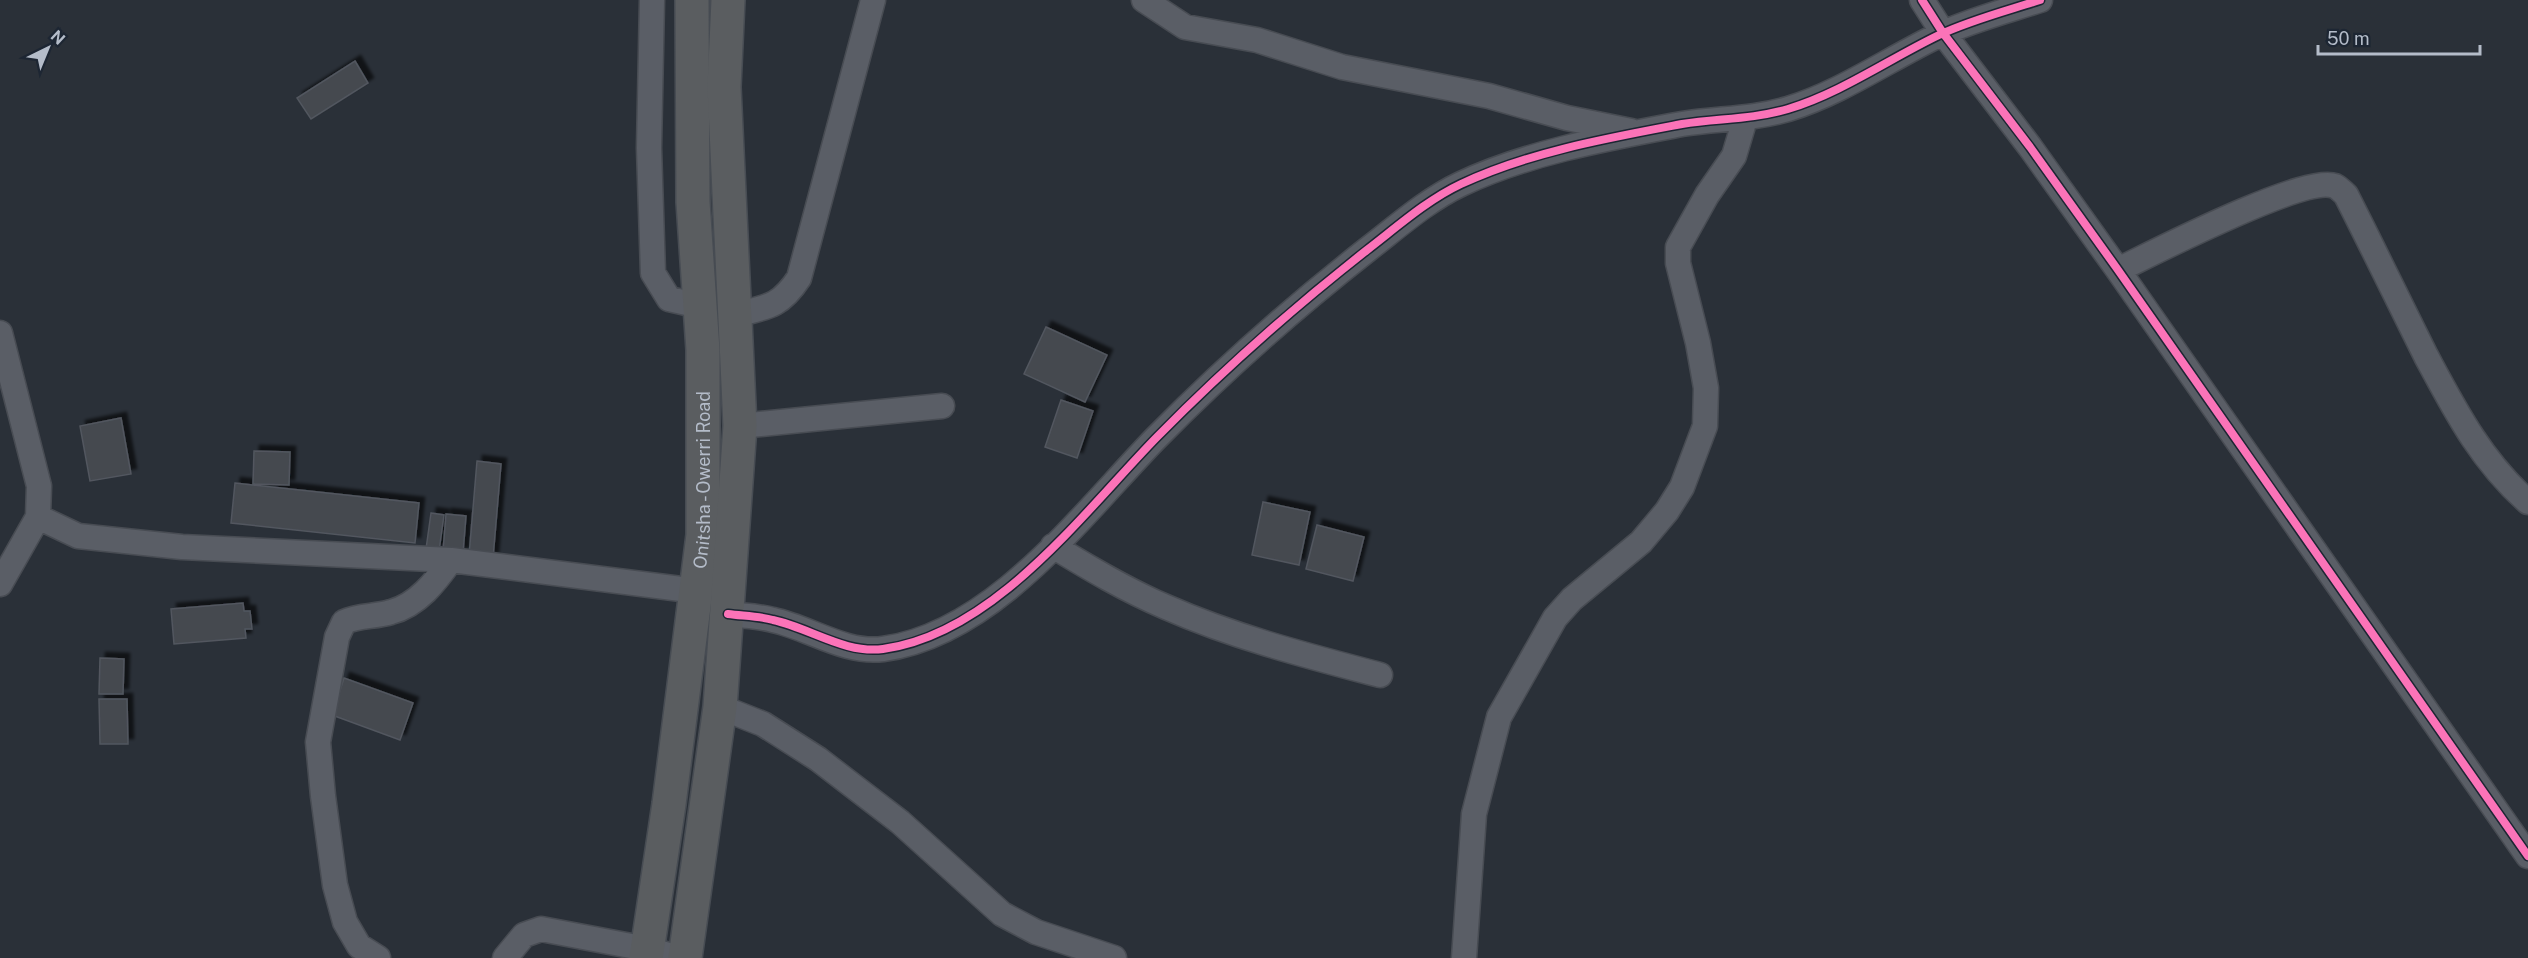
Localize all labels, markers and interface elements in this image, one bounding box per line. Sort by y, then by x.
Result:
north arrow [18,18,78,78]
scale bar [2318,18,2480,56]
text: N [47,26,69,49]
text: 50 m [2327,28,2370,49]
street label: Onitsha - Owerri Road [688,391,714,570]

